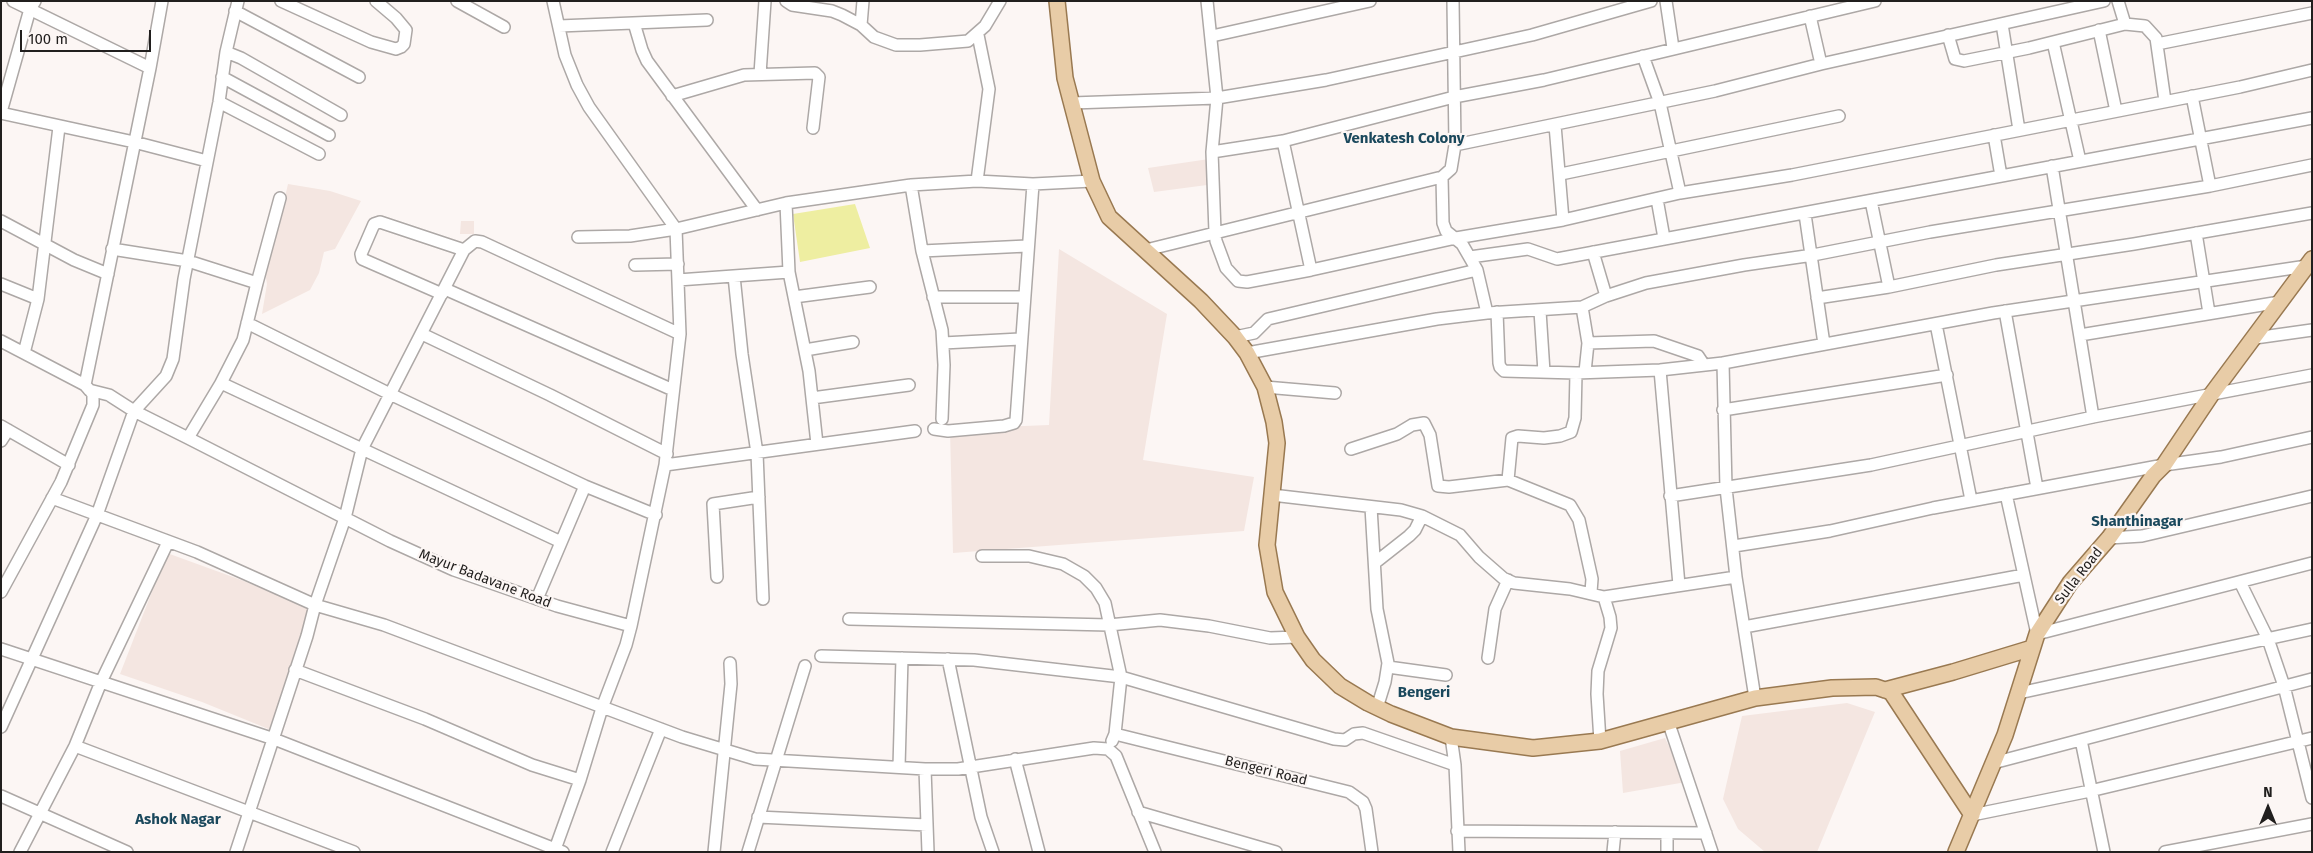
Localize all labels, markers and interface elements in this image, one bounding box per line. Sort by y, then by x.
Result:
scale bar [22,20,154,52]
text: 100 m [28,30,68,48]
district label: Venkatesh Colony [1343,130,1465,148]
district label: Shanthinagar [2091,513,2183,531]
street label: Sulla Road [2052,544,2106,608]
street label: Mayur Badavane Road [416,546,554,612]
district label: Bengeri [1398,684,1450,702]
street label: Bengeri Road [1223,753,1309,789]
north arrow [2243,783,2293,833]
text: N [2263,784,2273,801]
district label: Ashok Nagar [135,811,221,829]

